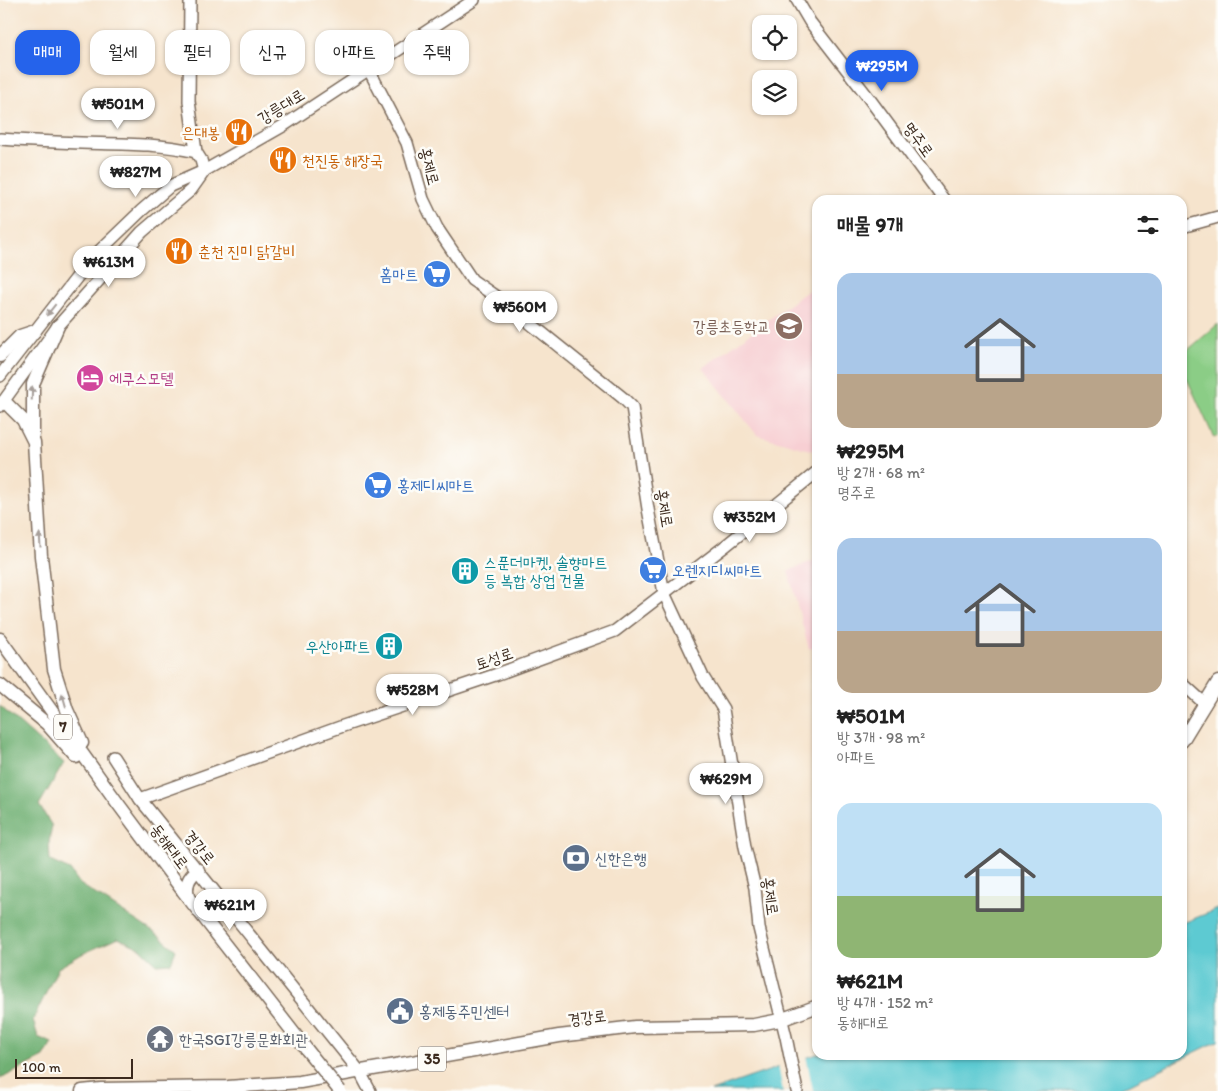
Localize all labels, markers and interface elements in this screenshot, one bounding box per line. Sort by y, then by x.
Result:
map controls [752,15,797,115]
button: locate [752,15,797,60]
chip: 매매 [15,30,80,75]
chip: 월세 [90,30,155,75]
chip: 필터 [165,30,230,75]
chip: 신규 [240,30,305,75]
chip: 아파트 [315,30,394,75]
chip: 주택 [404,30,469,75]
pin: ₩295M [847,49,917,92]
text: ₩295M [856,56,908,75]
button: layers [752,70,797,115]
street label: 강릉대로 [254,85,308,128]
pin: ₩501M [83,88,153,130]
text: ₩501M [92,94,144,113]
restaurant icon: 은대봉 [224,117,254,147]
street label: 명주로 [900,118,938,161]
place label: 은대봉 [181,123,220,142]
restaurant icon: 천진동 해장국 [268,145,298,175]
street label: 홍제로 [415,145,444,187]
place label: 천진동 해장국 [302,151,383,170]
pin: ₩827M [101,156,171,198]
text: ₩827M [110,162,162,181]
icon: filters [1134,211,1162,239]
text: 매물 9개 [837,212,903,237]
restaurant icon: 춘천 진미 닭갈비 [164,236,194,266]
place label: 춘천 진미 닭갈비 [198,242,295,261]
pin: ₩613M [74,246,144,288]
text: ₩613M [84,252,134,271]
supermarket icon: 홈마트 [422,259,452,289]
place label: 홈마트 [379,265,418,284]
pin: ₩560M [485,290,555,333]
text: ₩560M [494,297,546,316]
one-way arrow [46,303,57,316]
icon: home [955,305,1045,395]
school or university icon: 강릉초등학교 [774,311,804,341]
place label: 강릉초등학교 [693,317,770,336]
hotel icon: 에쿠스모텔 [75,363,105,393]
place label: 에쿠스모텔 [109,369,174,388]
one-way arrow [29,385,37,401]
text: ₩295M [837,438,905,463]
text: 방 2개 · 68 m² [837,463,925,482]
supermarket icon: 홍제디씨마트 [363,470,393,500]
place label: 홍제디씨마트 [397,476,474,495]
text: 명주로 [837,483,876,502]
street label: 홍제로 [652,487,677,529]
pin: ₩352M [715,500,785,543]
text: ₩352M [724,507,776,526]
one-way arrow [35,532,43,548]
place label: 스푼더마켓, 솔향마트 등 복합 상업 건물 [484,553,607,590]
supermarket icon: 오렌지디씨마트 [638,555,668,585]
building icon: 스푼더마켓, 솔향마트 등 복합 상업 건물 [450,556,480,586]
place label: 오렌지디씨마트 [672,561,762,580]
icon: home [955,570,1045,660]
building icon: 우산아파트 [374,631,404,661]
place label: 우산아파트 [306,637,370,656]
street label: 토성로 [473,643,516,674]
pin: ₩528M [378,674,448,716]
text: ₩528M [387,680,439,699]
one-way arrow [59,693,67,708]
text: ₩501M [837,703,905,728]
road number: 7 [54,714,72,740]
text: 방 3개 · 98 m² [837,728,925,747]
text: 아파트 [837,748,876,767]
pin: ₩629M [691,762,761,805]
text: ₩629M [700,769,752,788]
street label: 동해대로 [147,820,193,873]
street label: 경강로 [180,826,219,868]
icon: home [955,835,1045,925]
bank icon: 신한은행 [561,843,591,873]
place label: 신한은행 [595,849,647,868]
street label: 홍제로 [758,876,783,917]
pin: ₩621M [195,888,265,931]
text: ₩621M [205,895,255,914]
text: ₩621M [837,968,903,993]
text: 방 4개 · 152 m² [837,993,933,1012]
public building icon: 홍제동주민센터 [385,996,415,1026]
place label: 홍제동주민센터 [419,1002,509,1021]
street label: 경강로 [567,1006,607,1029]
text: 동해대로 [837,1013,889,1032]
temple icon: 한국SGI강릉문화회관 [145,1024,175,1054]
place label: 한국SGI강릉문화회관 [179,1030,308,1049]
road number: 35 [418,1046,446,1072]
scale bar [15,1056,132,1079]
text: 100 m [22,1059,61,1076]

